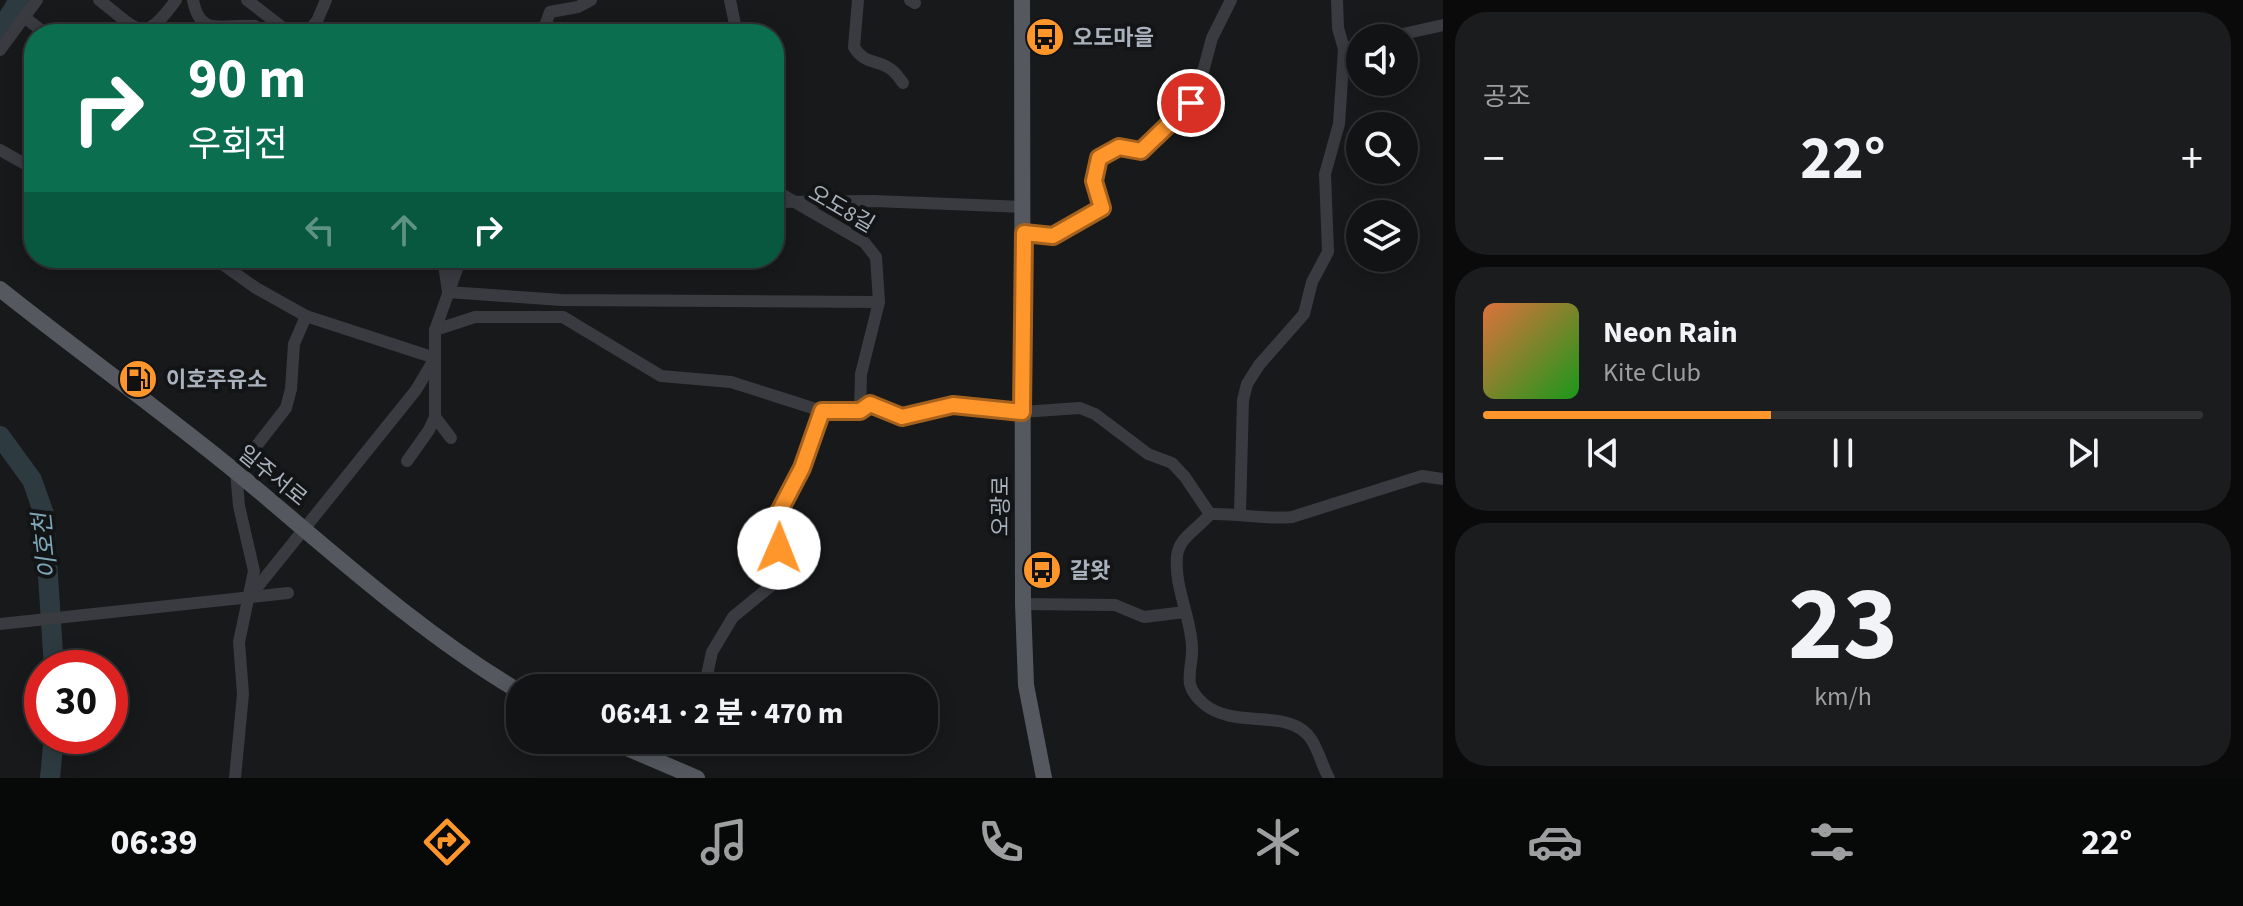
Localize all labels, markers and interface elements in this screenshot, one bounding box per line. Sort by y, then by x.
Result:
bus stop icon: 오도마을 [1024,16,1066,58]
place label: 오도마을 [1073,22,1154,54]
map controls [1346,24,1418,272]
button: sound [1346,24,1418,96]
text: 90 m [188,40,306,119]
icon: right [56,56,160,160]
pin [1157,69,1225,137]
text: 공조 [1483,78,1531,115]
icon: arrive [1169,81,1213,125]
button: search [1346,112,1418,184]
text: 22° [1800,117,1886,202]
text: 우회전 [188,119,287,170]
text: − [1483,128,1505,191]
text: + [2181,128,2203,191]
street label: 오도8길 [802,177,881,241]
button: layers [1346,200,1418,272]
icon: left [298,208,342,252]
icon: ahead [382,208,426,252]
icon: right [466,208,510,252]
text: Neon Rain [1603,311,1738,354]
text: Kite Club [1603,354,1701,391]
fuel station icon: 이호주유소 [117,358,159,400]
place label: 이호주유소 [166,364,267,396]
icon: previous [1581,431,1625,475]
icon: pause [1821,431,1865,475]
icon: next [2061,431,2105,475]
street label: 일주서로 [231,438,314,514]
street label: 오광로 [985,476,1017,536]
position arrow [737,506,821,590]
water label: 이호천 [24,508,66,581]
bus stop icon: 갈왓 [1021,549,1063,591]
text: 23 [1788,552,1898,700]
place label: 갈왓 [1070,555,1110,587]
speed limit sign: 30 [24,650,128,754]
text: km/h [1814,678,1872,715]
text: 06:41 · 2 분 · 470 m [600,692,844,735]
icon: directions [419,814,475,870]
icon: music [696,814,752,870]
icon: phone [973,814,1029,870]
icon: climate [1250,814,1306,870]
icon: car [1527,814,1583,870]
icon: filters [1804,814,1860,870]
text: 06:39 [111,817,197,868]
text: 22° [2081,817,2132,868]

